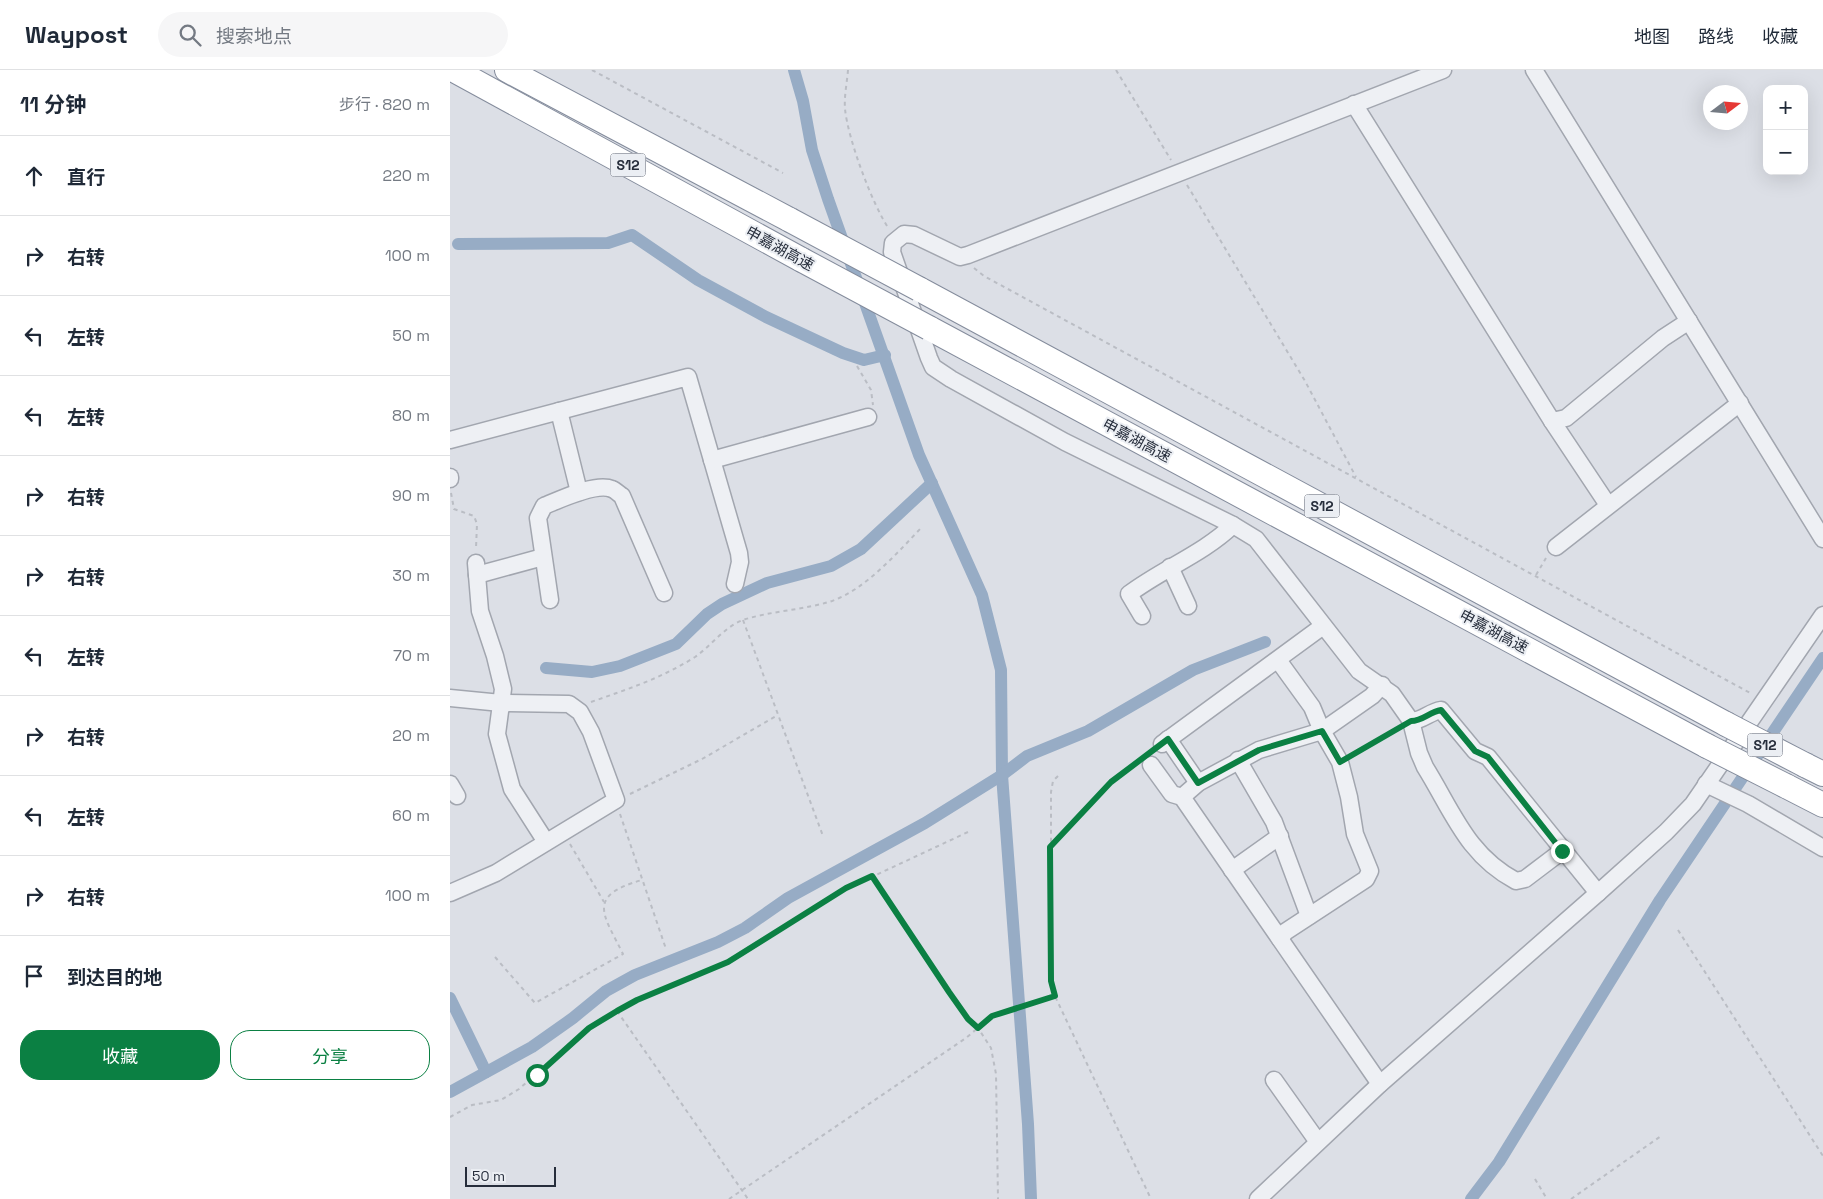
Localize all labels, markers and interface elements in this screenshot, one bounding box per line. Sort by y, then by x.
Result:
search box [158,12,508,57]
text: Waypost [25,19,128,50]
icon: search [176,21,204,49]
text: 搜索地点 [216,24,292,49]
text: 地图 [1634,25,1670,48]
text: 路线 [1698,25,1734,48]
text: 收藏 [1762,25,1798,48]
north arrow [1703,85,1748,130]
map controls [1763,85,1808,175]
button: + [1763,85,1808,130]
text: 11 分钟 [20,91,86,118]
text: 步行 · 820 m [339,94,430,115]
button: − [1763,130,1808,175]
road number: S12 [610,154,646,176]
icon: ahead [20,162,48,190]
text: 直行 [67,165,105,190]
text: 220 m [383,165,430,186]
street label: 申嘉湖高速 [743,222,817,274]
icon: right [20,242,48,270]
text: 右转 [67,245,105,270]
text: 100 m [385,245,430,266]
icon: left [20,322,48,350]
text: 左转 [67,325,105,350]
text: 50 m [392,325,430,346]
icon: left [20,402,48,430]
text: 左转 [67,405,105,430]
text: 80 m [392,405,430,426]
street label: 申嘉湖高速 [1099,414,1175,466]
icon: right [20,482,48,510]
text: 右转 [67,485,105,510]
text: 90 m [392,485,430,506]
road number: S12 [1304,494,1340,518]
icon: right [20,562,48,590]
text: 右转 [67,565,105,590]
text: 30 m [392,565,430,586]
street label: 申嘉湖高速 [1456,605,1532,657]
icon: left [20,642,48,670]
text: 左转 [67,645,105,670]
text: 70 m [393,645,430,666]
icon: right [20,722,48,750]
text: 右转 [67,725,105,750]
text: 20 m [392,725,430,746]
road number: S12 [1748,734,1782,756]
icon: left [20,802,48,830]
text: 左转 [67,805,105,830]
text: 60 m [392,805,430,826]
route end [1551,840,1574,863]
icon: right [20,882,48,910]
text: 右转 [67,885,105,910]
text: 100 m [385,885,430,906]
icon: arrive [20,962,48,990]
text: 到达目的地 [67,965,162,990]
button: 收藏 [20,1030,220,1080]
button: 分享 [230,1030,430,1080]
route start [526,1064,549,1087]
scale bar [465,1164,556,1187]
text: 50 m [472,1167,505,1185]

